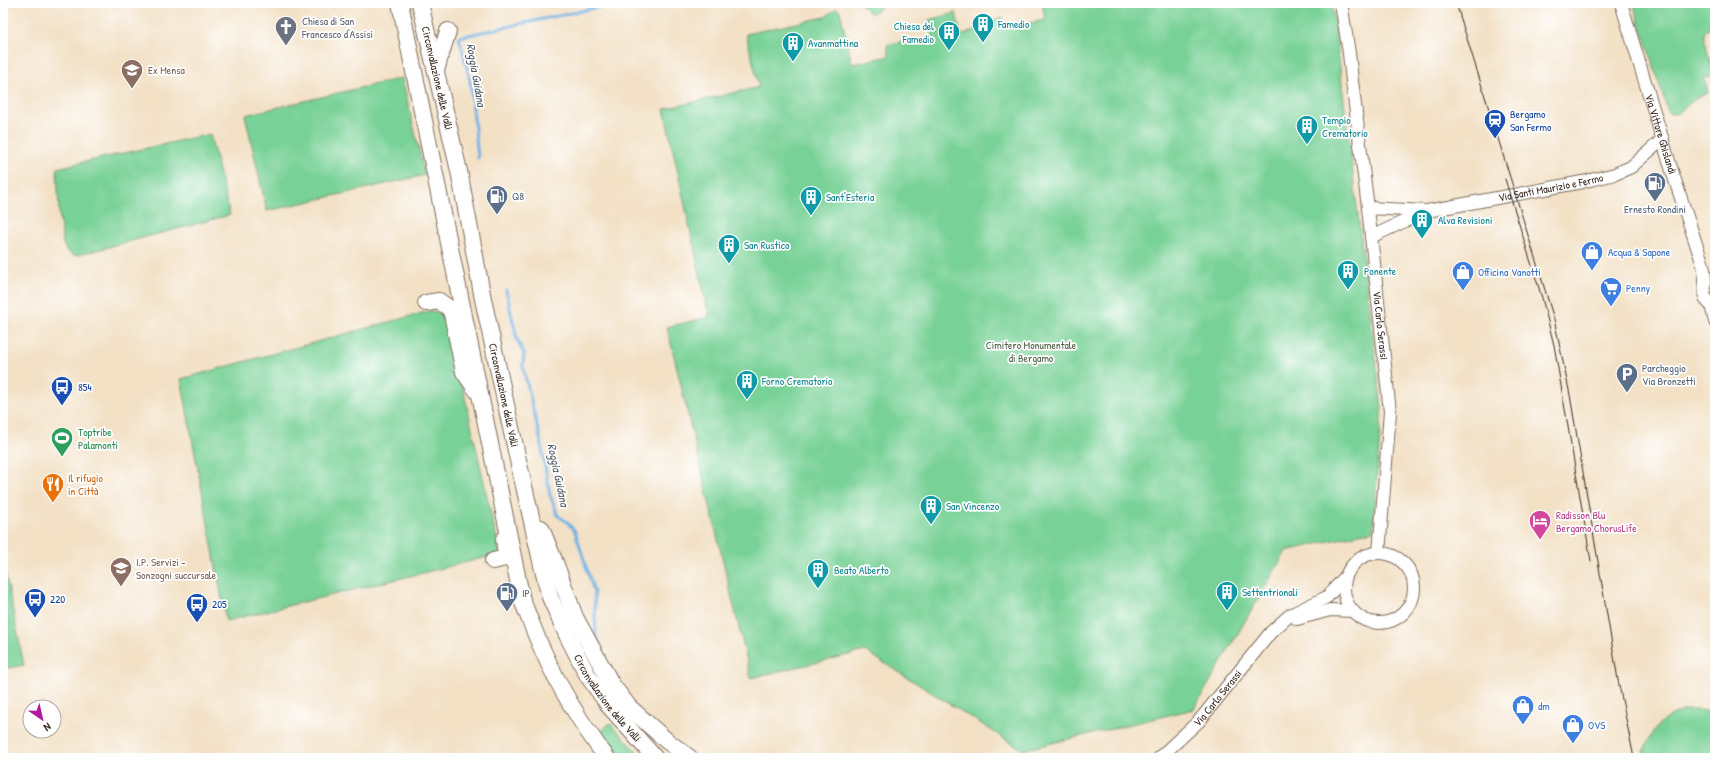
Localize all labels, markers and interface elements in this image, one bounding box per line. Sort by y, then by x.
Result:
building icon: Famedio [970,11,996,44]
church icon: Chiesa di San Francesco d'Assisi [273,14,299,47]
place label: Chiesa di San Francesco d'Assisi [301,14,373,41]
place label: Famedio [997,17,1030,31]
place label: Chiesa del Famedio [894,19,935,46]
building icon: Chiesa del Famedio [936,19,962,52]
street label: Circonvallazione delle Valli [419,25,456,131]
building icon: Avanmattina [780,30,806,63]
place label: Avanmattina [808,36,859,50]
water label: Roggia Guidana [463,42,491,109]
school or university icon: Ex Mensa [119,57,145,90]
place label: Ex Mensa [148,63,185,77]
street label: Via Vittore Ghislandi [1642,92,1680,176]
station icon: Bergamo San Fermo [1482,107,1508,140]
place label: Bergamo San Fermo [1510,107,1552,134]
building icon: Tempio Crematorio [1294,113,1320,146]
place label: Tempio Crematorio [1322,113,1368,140]
street label: Via Santi Maurizio e Fermo [1497,170,1605,205]
fuel station icon: Ernesto Rondini [1642,170,1668,203]
fuel station icon: Q8 [484,183,510,216]
building icon: Sant'Esteria [798,184,824,217]
place label: Q8 [512,189,524,203]
place label: Sant'Esteria [826,190,875,204]
place label: Ernesto Rondini [1624,202,1686,216]
building icon: Alva Revisioni [1409,207,1435,240]
place label: Alva Revisioni [1438,213,1492,227]
building icon: San Rustico [716,232,742,265]
place label: San Rustico [744,238,790,252]
shop icon: Acqua & Sapone [1579,239,1605,272]
place label: Acqua & Sapone [1608,245,1671,259]
building icon: Ponente [1335,258,1361,291]
shop icon: Officina Vanotti [1450,259,1476,292]
place label: Ponente [1364,264,1397,278]
place label: Officina Vanotti [1478,265,1541,279]
supermarket icon: Penny [1598,275,1624,308]
place label: Penny [1626,281,1651,295]
street label: Via Carlo Serassi [1370,290,1391,361]
park label: Cimitero Monumentale di Bergamo [986,338,1077,365]
street label: Circonvallazione delle Valli [486,342,522,448]
parking icon: Parcheggio Via Bronzetti [1614,361,1640,394]
place label: Parcheggio Via Bronzetti [1642,361,1696,388]
building icon: Forno Crematorio [734,368,760,401]
bus stop icon: 854 [49,374,75,407]
place label: Forno Crematorio [761,374,833,388]
place label: 854 [78,380,92,394]
sports icon: Toptribe Palamonti [49,425,75,458]
place label: Toptribe Palamonti [78,425,118,452]
water label: Roggia Guidana [544,442,574,509]
restaurant icon: Il rifugio in Città [40,471,66,504]
place label: Il rifugio in Città [68,471,103,498]
building icon: San Vincenzo [918,493,944,526]
place label: San Vincenzo [946,499,1000,513]
hotel icon: Radisson Blu Bergamo ChorusLife [1527,508,1553,541]
place label: Radisson Blu Bergamo ChorusLife [1556,508,1637,535]
school or university icon: I.P. Servizi - Sonzogni succursale [108,555,134,588]
place label: I.P. Servizi - Sonzogni succursale [136,555,217,582]
building icon: Beato Alberto [805,557,831,590]
place label: Beato Alberto [834,563,889,577]
building icon: Settentrionali [1214,579,1240,612]
fuel station icon: IP [494,580,520,613]
place label: Settentrionali [1242,585,1298,599]
bus stop icon: 220 [22,586,48,619]
place label: IP [522,586,530,600]
bus stop icon: 205 [184,591,210,624]
place label: 220 [50,592,65,606]
place label: 205 [212,597,227,611]
street label: Circonvallazione delle Valli [571,652,644,745]
street label: Via Carlo Serassi [1191,667,1245,730]
shop icon: dm [1510,693,1536,726]
north arrow [22,699,62,739]
place label: dm [1538,699,1550,713]
shop icon: OVS [1560,712,1586,745]
place label: OVS [1588,718,1605,732]
text: N [41,720,54,735]

